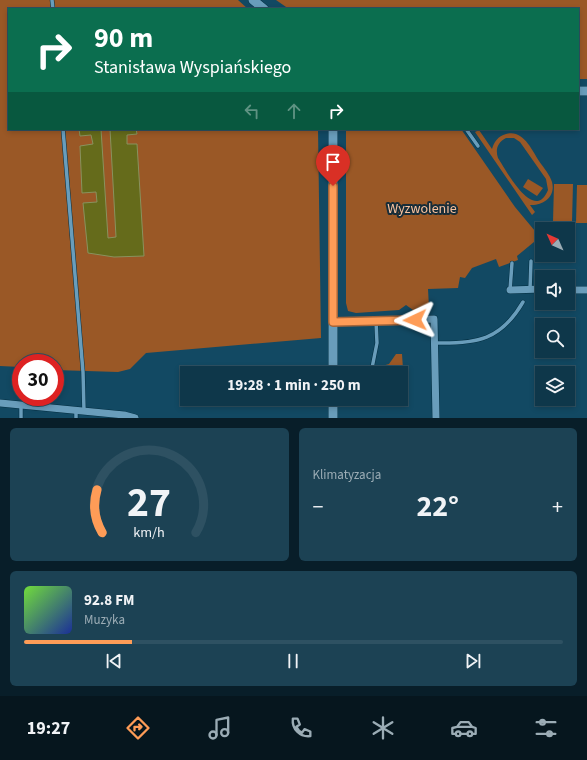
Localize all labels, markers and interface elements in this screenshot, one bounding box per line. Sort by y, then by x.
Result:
text: 90 m [94,18,153,58]
icon: right [28,24,80,76]
text: Stanisława Wyspiańskiego [94,55,291,80]
icon: left [241,100,263,122]
icon: ahead [283,100,305,122]
icon: right [325,100,347,122]
pin [316,145,350,186]
icon: arrive [322,151,344,173]
park label: Wyzwolenie [387,199,457,219]
north arrow [535,222,575,262]
map controls [535,222,575,406]
button: sound [535,270,575,310]
position arrow [394,299,436,341]
button: search [535,318,575,358]
speed limit sign: 30 [12,354,64,406]
button: layers [535,366,575,406]
text: 19:28 · 1 min · 250 m [227,375,361,396]
text: Klimatyzacja [313,466,381,484]
text: 27 [127,472,171,532]
text: 22° [416,485,459,528]
text: − [313,491,323,523]
text: + [552,491,563,523]
text: km/h [133,521,165,542]
text: 92.8 FM [84,590,135,611]
text: Muzyka [84,611,125,629]
icon: previous [103,650,125,672]
icon: pause [282,650,304,672]
icon: next [462,650,484,672]
icon: directions [124,714,152,742]
icon: music [206,714,234,742]
icon: phone [287,714,315,742]
icon: climate [369,714,397,742]
icon: car [450,714,478,742]
icon: filters [532,714,560,742]
text: 19:27 [27,716,70,741]

